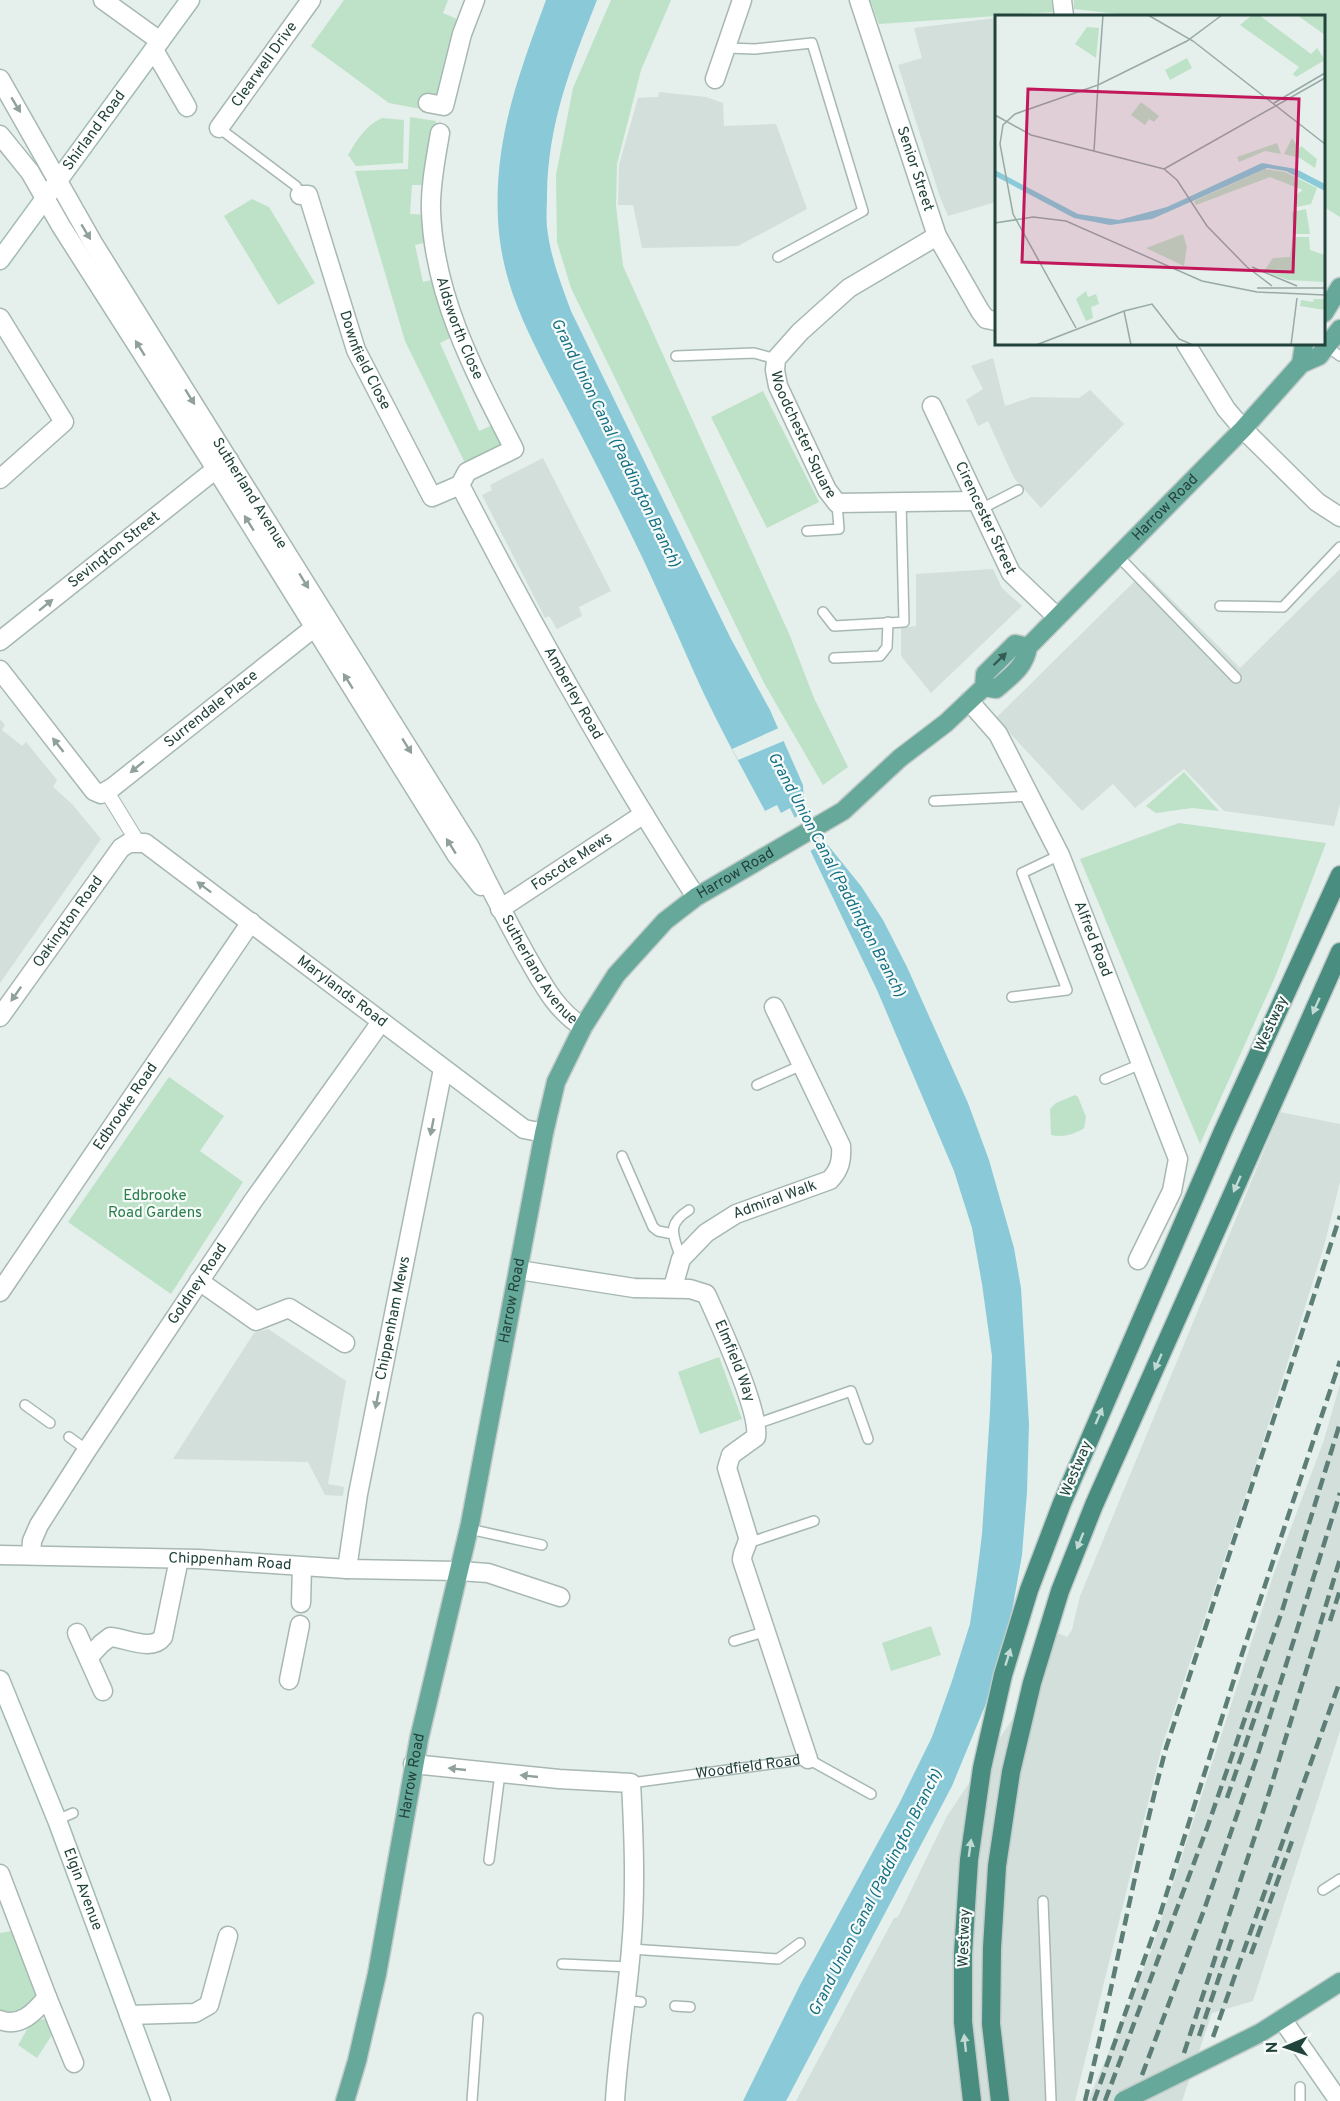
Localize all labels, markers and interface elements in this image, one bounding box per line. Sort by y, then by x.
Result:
inset map [995,15,1325,345]
street label: Clearwell Drive [227,18,302,111]
street label: Shirland Road [59,87,130,175]
one-way arrow [11,97,21,114]
street label: Senior Street [892,124,938,214]
one-way arrow [81,224,92,240]
street label: Aldsworth Close [431,275,487,383]
street label: Downfield Close [335,308,395,413]
water label: Grand Union Canal (Paddington Branch) [546,315,684,571]
one-way arrow [134,340,145,356]
street label: Woodchester Square [766,369,840,503]
one-way arrow [184,389,195,405]
street label: Sutherland Avenue [208,434,291,553]
street label: Cirencester Street [950,459,1020,578]
street label: Harrow Road [1128,470,1203,545]
street label: Sevington Street [64,508,164,592]
one-way arrow [244,515,255,531]
one-way arrow [299,572,310,589]
one-way arrow [38,599,53,612]
street label: Amberley Road [539,644,607,743]
one-way arrow [993,652,1008,666]
street label: Surrendale Place [160,666,262,752]
one-way arrow [343,673,354,689]
one-way arrow [52,737,65,753]
one-way arrow [402,738,413,754]
water label: Grand Union Canal (Paddington Branch) [763,749,910,1001]
one-way arrow [129,761,145,774]
street label: Foscote Mews [528,828,616,895]
one-way arrow [446,838,457,854]
street label: Harrow Road [693,844,778,904]
street label: Oakington Road [29,872,107,971]
one-way arrow [197,882,212,894]
street label: Alfred Road [1069,898,1116,980]
street label: Sutherland Avenue [497,912,581,1029]
street label: Marylands Road [293,951,391,1032]
one-way arrow [10,986,22,1002]
street label: Westway [1251,993,1293,1055]
one-way arrow [1312,997,1321,1014]
street label: Edbrooke Road [89,1059,162,1154]
one-way arrow [427,1117,436,1136]
one-way arrow [1232,1175,1242,1193]
street label: Admiral Walk [730,1176,819,1224]
park label: Edbrooke Road Gardens [108,1187,202,1223]
street label: Goldney Road [164,1240,232,1328]
street label: Chippenham Mews [371,1254,415,1382]
street label: Harrow Road [495,1256,530,1345]
street label: Elmfield Way [710,1317,759,1404]
one-way arrow [1153,1353,1162,1371]
one-way arrow [372,1391,381,1410]
one-way arrow [1095,1407,1105,1425]
street label: Westway [1057,1438,1097,1500]
one-way arrow [1075,1532,1084,1550]
street label: Chippenham Road [168,1549,292,1575]
one-way arrow [1004,1648,1013,1666]
street label: Harrow Road [395,1731,430,1820]
street label: Woodfield Road [694,1751,802,1784]
one-way arrow [447,1764,466,1774]
water label: Grand Union Canal (Paddington Branch) [805,1766,947,2020]
one-way arrow [520,1771,539,1781]
one-way arrow [966,1839,975,1858]
street label: Elgin Avenue [59,1845,107,1933]
street label: Westway [954,1908,976,1968]
north arrow [1256,2017,1316,2077]
one-way arrow [961,2033,970,2052]
text: N [1263,2041,1283,2054]

